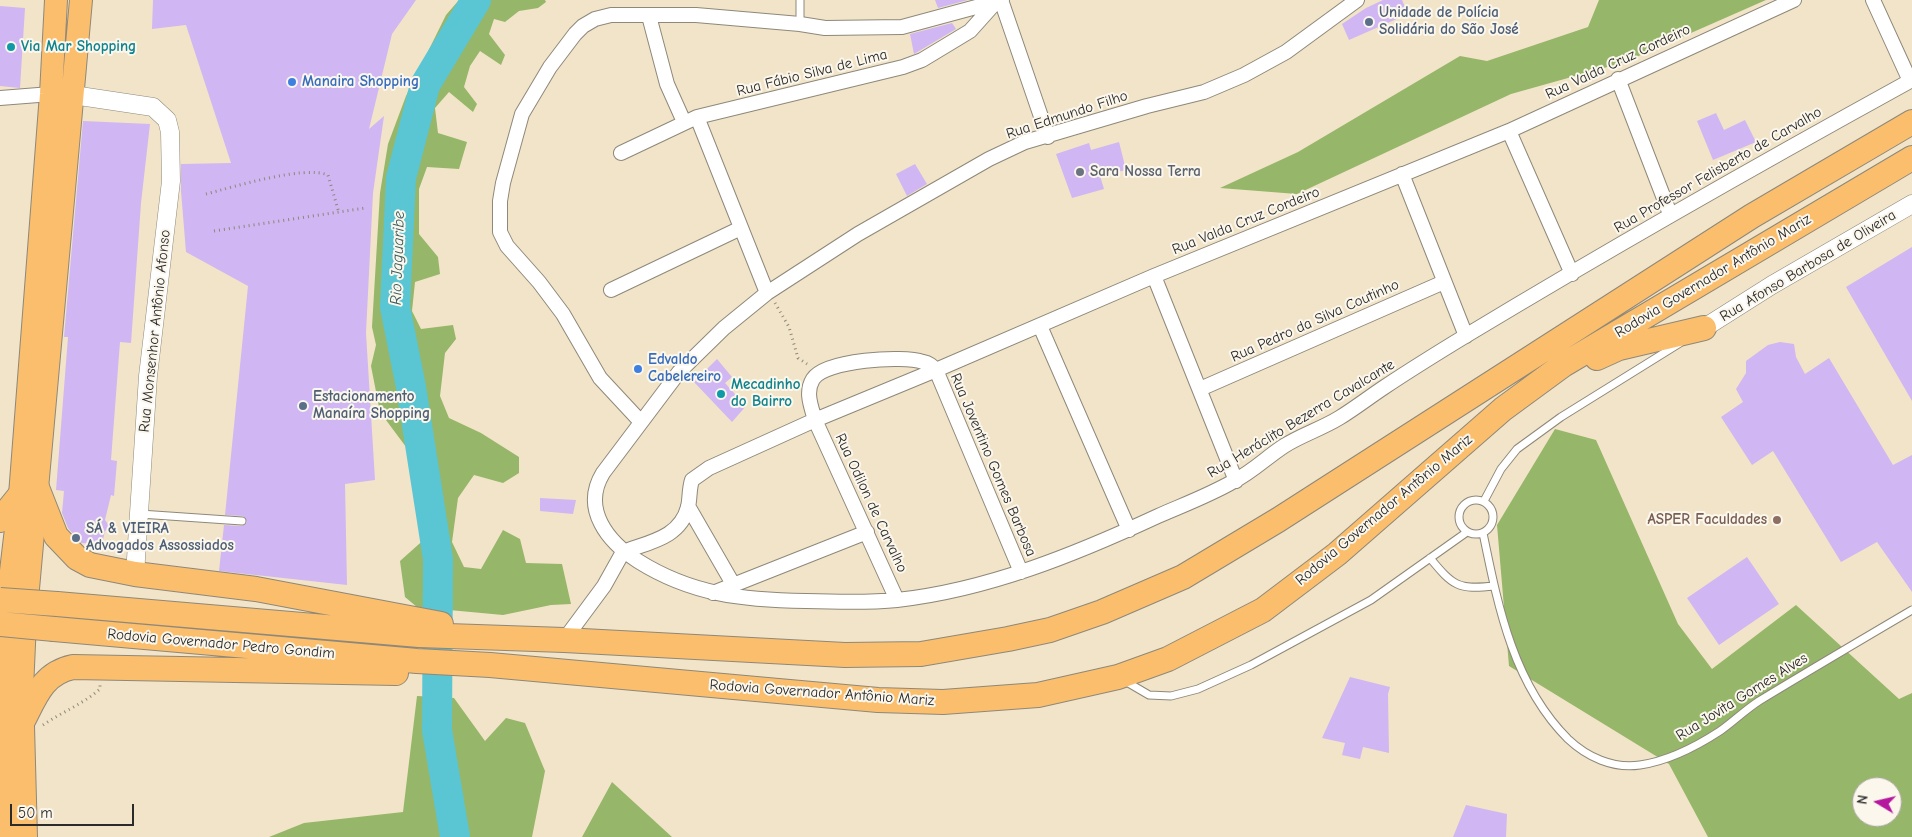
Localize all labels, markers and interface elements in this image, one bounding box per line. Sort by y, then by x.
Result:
place label: Unidade de Polícia Solidária do São José [1379,4,1519,39]
marker: Unidade de Polícia Solidária do São José [1363,16,1375,28]
street label: Rua Valda Cruz Cordeiro [1543,21,1693,103]
place label: Via Mar Shopping [21,38,136,56]
marker: Via Mar Shopping [5,41,17,53]
street label: Rua Fábio Silva de Lima [735,46,889,100]
place label: Manaira Shopping [302,73,419,91]
marker: Manaira Shopping [286,76,298,88]
street label: Rua Edmundo Filho [1004,87,1130,143]
street label: Rua Professor Felisberto de Carvalho [1611,103,1825,237]
place label: Sara Nossa Terra [1090,163,1201,181]
marker: Sara Nossa Terra [1074,166,1086,178]
street label: Rua Valda Cruz Cordeiro [1169,183,1323,259]
street label: Rua Afonso Barbosa de Oliveira [1717,206,1899,326]
street label: Rodovia Governador Antônio Mariz [1612,210,1814,342]
water label: Rio Jaguaribe [387,211,409,305]
street label: Rua Monsenhor Antônio Afonso [135,229,175,433]
street label: Rua Pedro da Silva Coutinho [1228,276,1402,366]
place label: Edvaldo Cabelereiro [648,351,721,386]
street label: Rua Heráclito Bezerra Cavalcante [1204,356,1398,482]
marker: Edvaldo Cabelereiro [632,363,644,375]
street label: Rua Joventino Gomes Barbosa [946,371,1040,559]
place label: Mecadinho do Bairro [731,376,800,411]
place label: Estacionamento Manaíra Shopping [313,388,430,423]
marker: Mecadinho do Bairro [715,388,727,400]
marker: Estacionamento Manaíra Shopping [297,400,309,412]
street label: Rua Odilon de Carvalho [831,431,911,575]
street label: Rodovia Governador Antônio Mariz [1292,431,1476,589]
place label: ASPER Faculdades [1648,511,1767,529]
marker: ASPER Faculdades [1771,514,1783,526]
place label: SÁ & VIEIRA Advogados Assossiados [86,520,234,555]
marker: SÁ & VIEIRA Advogados Assossiados [70,532,82,544]
street label: Rodovia Governador Pedro Gondim [107,625,335,663]
street label: Rua Jovita Gomes Alves [1673,649,1811,745]
street label: Rodovia Governador Antônio Mariz [709,676,935,710]
north arrow [1852,777,1902,827]
scale bar [12,794,136,826]
text: N [1854,794,1872,806]
text: 50 m [18,804,53,822]

